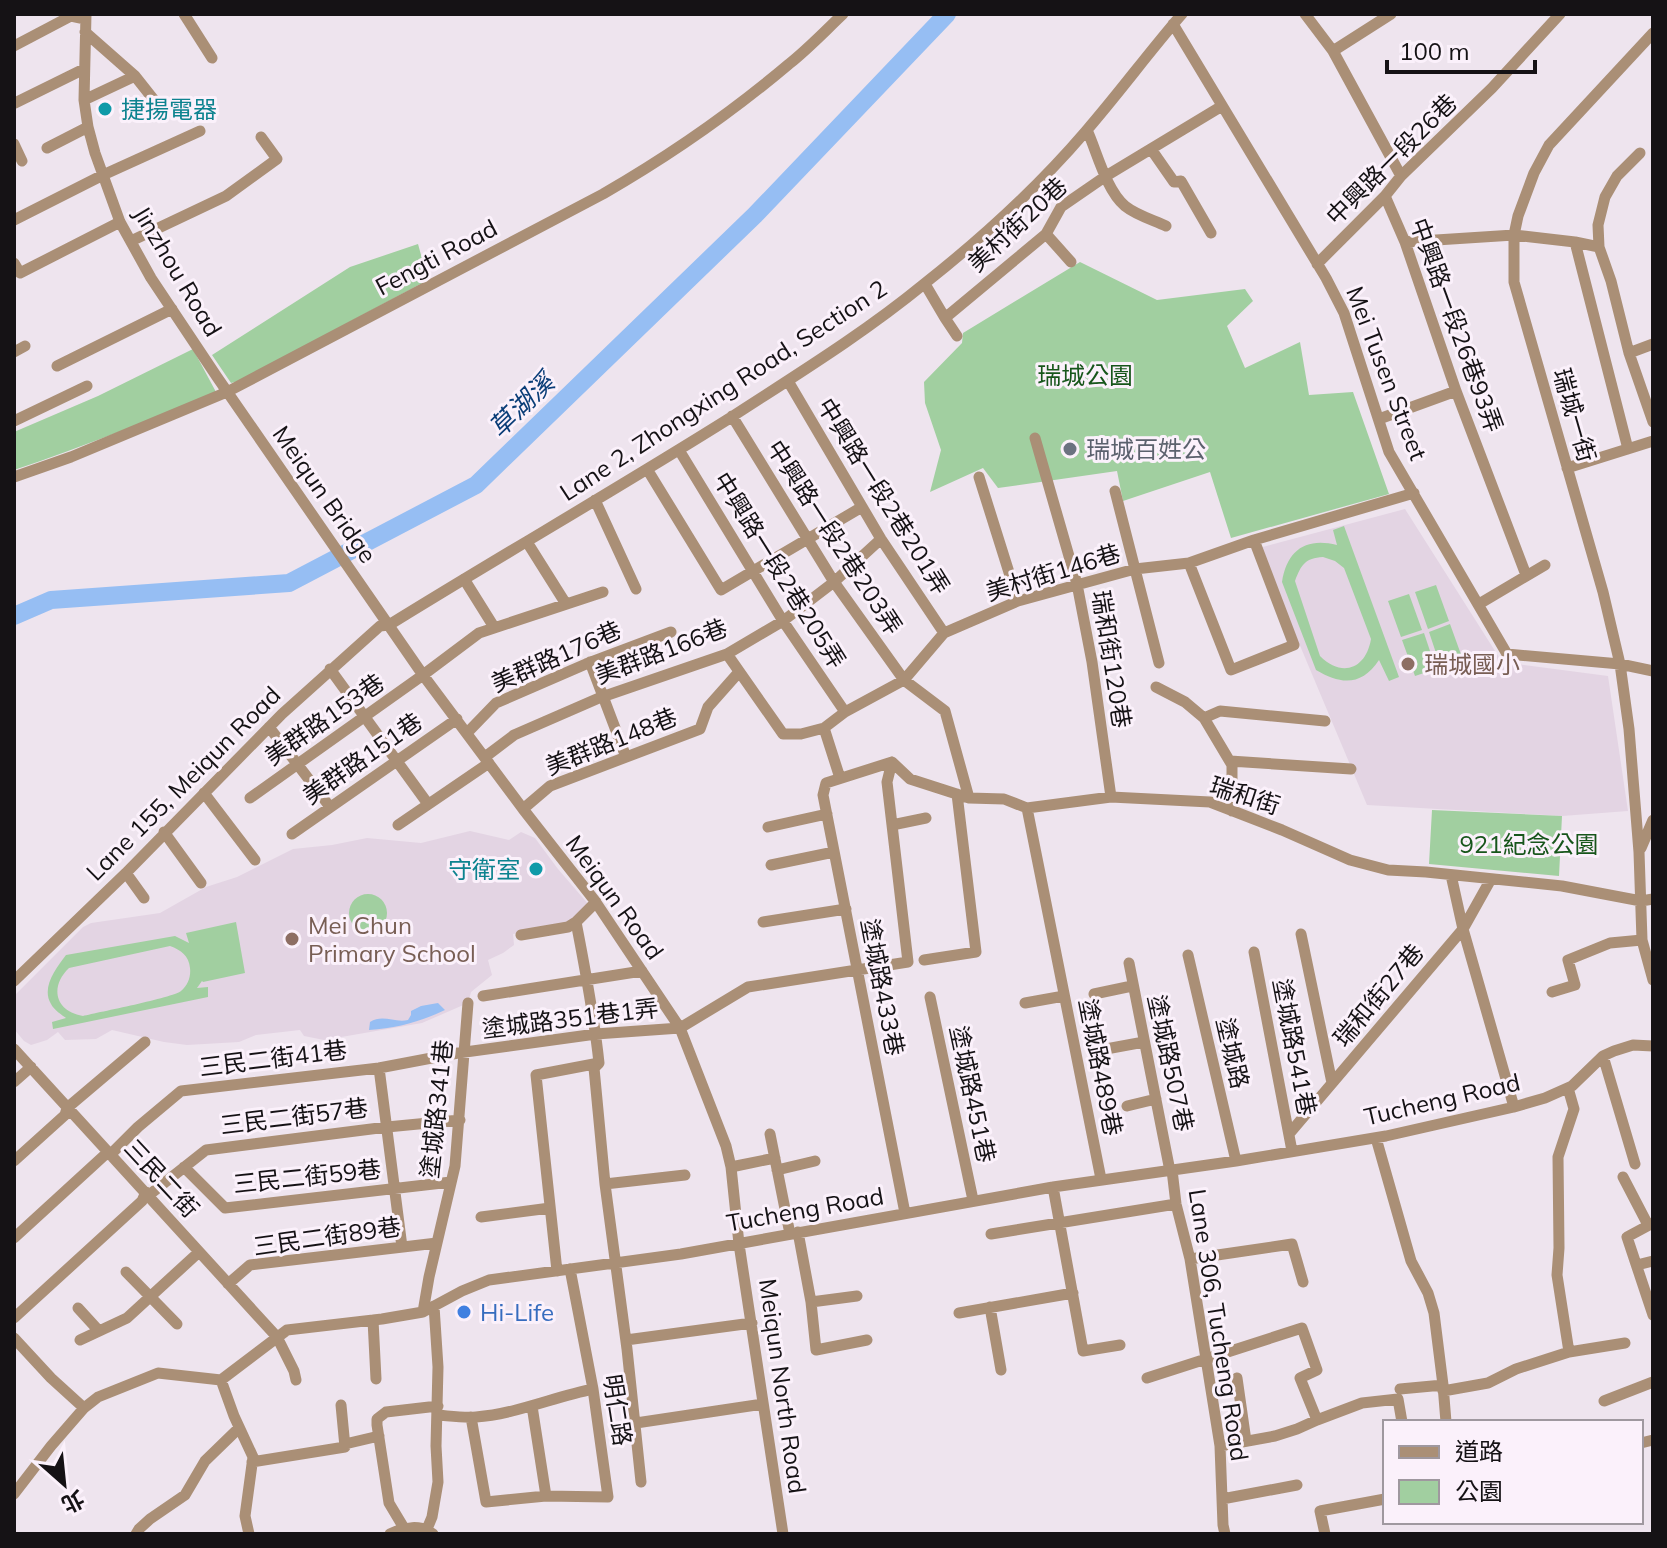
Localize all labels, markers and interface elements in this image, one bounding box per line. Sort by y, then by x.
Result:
scale bar [1387,24,1535,74]
text: 100 m [1399,36,1470,66]
street label: 中興路一段26巷 [1319,87,1463,231]
place label: 捷揚電器 [121,94,217,124]
marker: 捷揚電器 [96,100,114,118]
street label: 美村街20巷 [961,170,1073,278]
street label: Jinzhou Road [127,200,229,342]
street label: Fengti Road [370,212,502,302]
street label: 中興路一段26巷93弄 [1404,214,1510,436]
street label: Lane 2, Zhongxing Road, Section 2 [554,273,892,507]
street label: Mei Tusen Street [1340,282,1434,464]
park label: 瑞城公園 [1037,360,1133,390]
water label: 草湖溪 [481,363,563,444]
street label: 瑞城一街 [1547,365,1603,465]
street label: 中興路一段2巷201弄 [812,392,956,600]
street label: Meiqun Bridge [267,420,383,568]
street label: 中興路一段2巷203弄 [761,434,909,640]
place label: 瑞城百姓公 [1086,434,1206,464]
marker: 瑞城百姓公 [1061,440,1079,458]
street label: 中興路一段2巷205弄 [708,466,852,674]
street label: 美村街146巷 [982,537,1124,607]
street label: 瑞和街120巷 [1086,588,1138,730]
street label: 美群路166巷 [591,612,731,690]
street label: 美群路176巷 [486,614,626,698]
place label: 瑞城國小 [1424,649,1520,679]
marker: 瑞城國小 [1399,655,1417,673]
street label: 美群路153巷 [258,667,390,771]
street label: Lane 155, Meiqun Road [80,680,286,886]
street label: 美群路148巷 [541,701,681,781]
street label: 美群路151巷 [296,706,428,810]
street label: 瑞和街 [1206,770,1284,820]
street label: Meiqun Road [560,829,670,965]
park label: 921紀念公園 [1459,829,1599,859]
place label: 守衛室 [448,854,520,884]
marker: 守衛室 [527,860,545,878]
place label: Mei Chun Primary School [308,910,476,968]
street label: 塗城路433巷 [855,916,911,1058]
marker: Mei Chun Primary School [283,930,301,948]
street label: 瑞和街27巷 [1326,938,1430,1052]
street label: 塗城路541巷 [1267,976,1323,1118]
street label: 塗城路351巷1弄 [480,992,660,1044]
street label: 塗城路507巷 [1142,992,1200,1134]
street label: 塗城路489巷 [1073,996,1129,1138]
street label: 塗城路 [1210,1015,1256,1091]
street label: 塗城路451巷 [944,1023,1002,1165]
street label: 三民二街41巷 [197,1034,349,1082]
street label: 塗城路341巷 [414,1038,458,1180]
street label: Tucheng Road [1361,1066,1523,1132]
street label: 三民二街57巷 [218,1092,370,1140]
street label: 三民二街 [118,1133,206,1223]
street label: 三民二街59巷 [231,1153,383,1199]
street label: Tucheng Road [724,1180,886,1238]
street label: Lane 306, Tucheng Road [1183,1187,1255,1463]
street label: 三民二街89巷 [251,1211,403,1261]
street label: Meiqun North Road [753,1277,813,1495]
place label: Hi-Life [480,1297,554,1327]
marker: Hi-Life [455,1303,473,1321]
street label: 明仁路 [598,1372,638,1448]
legend [1383,1420,1643,1524]
text: 道路 [1455,1436,1503,1466]
north arrow [24,1444,104,1524]
text: 公園 [1455,1476,1503,1506]
text: 北 [57,1484,89,1519]

